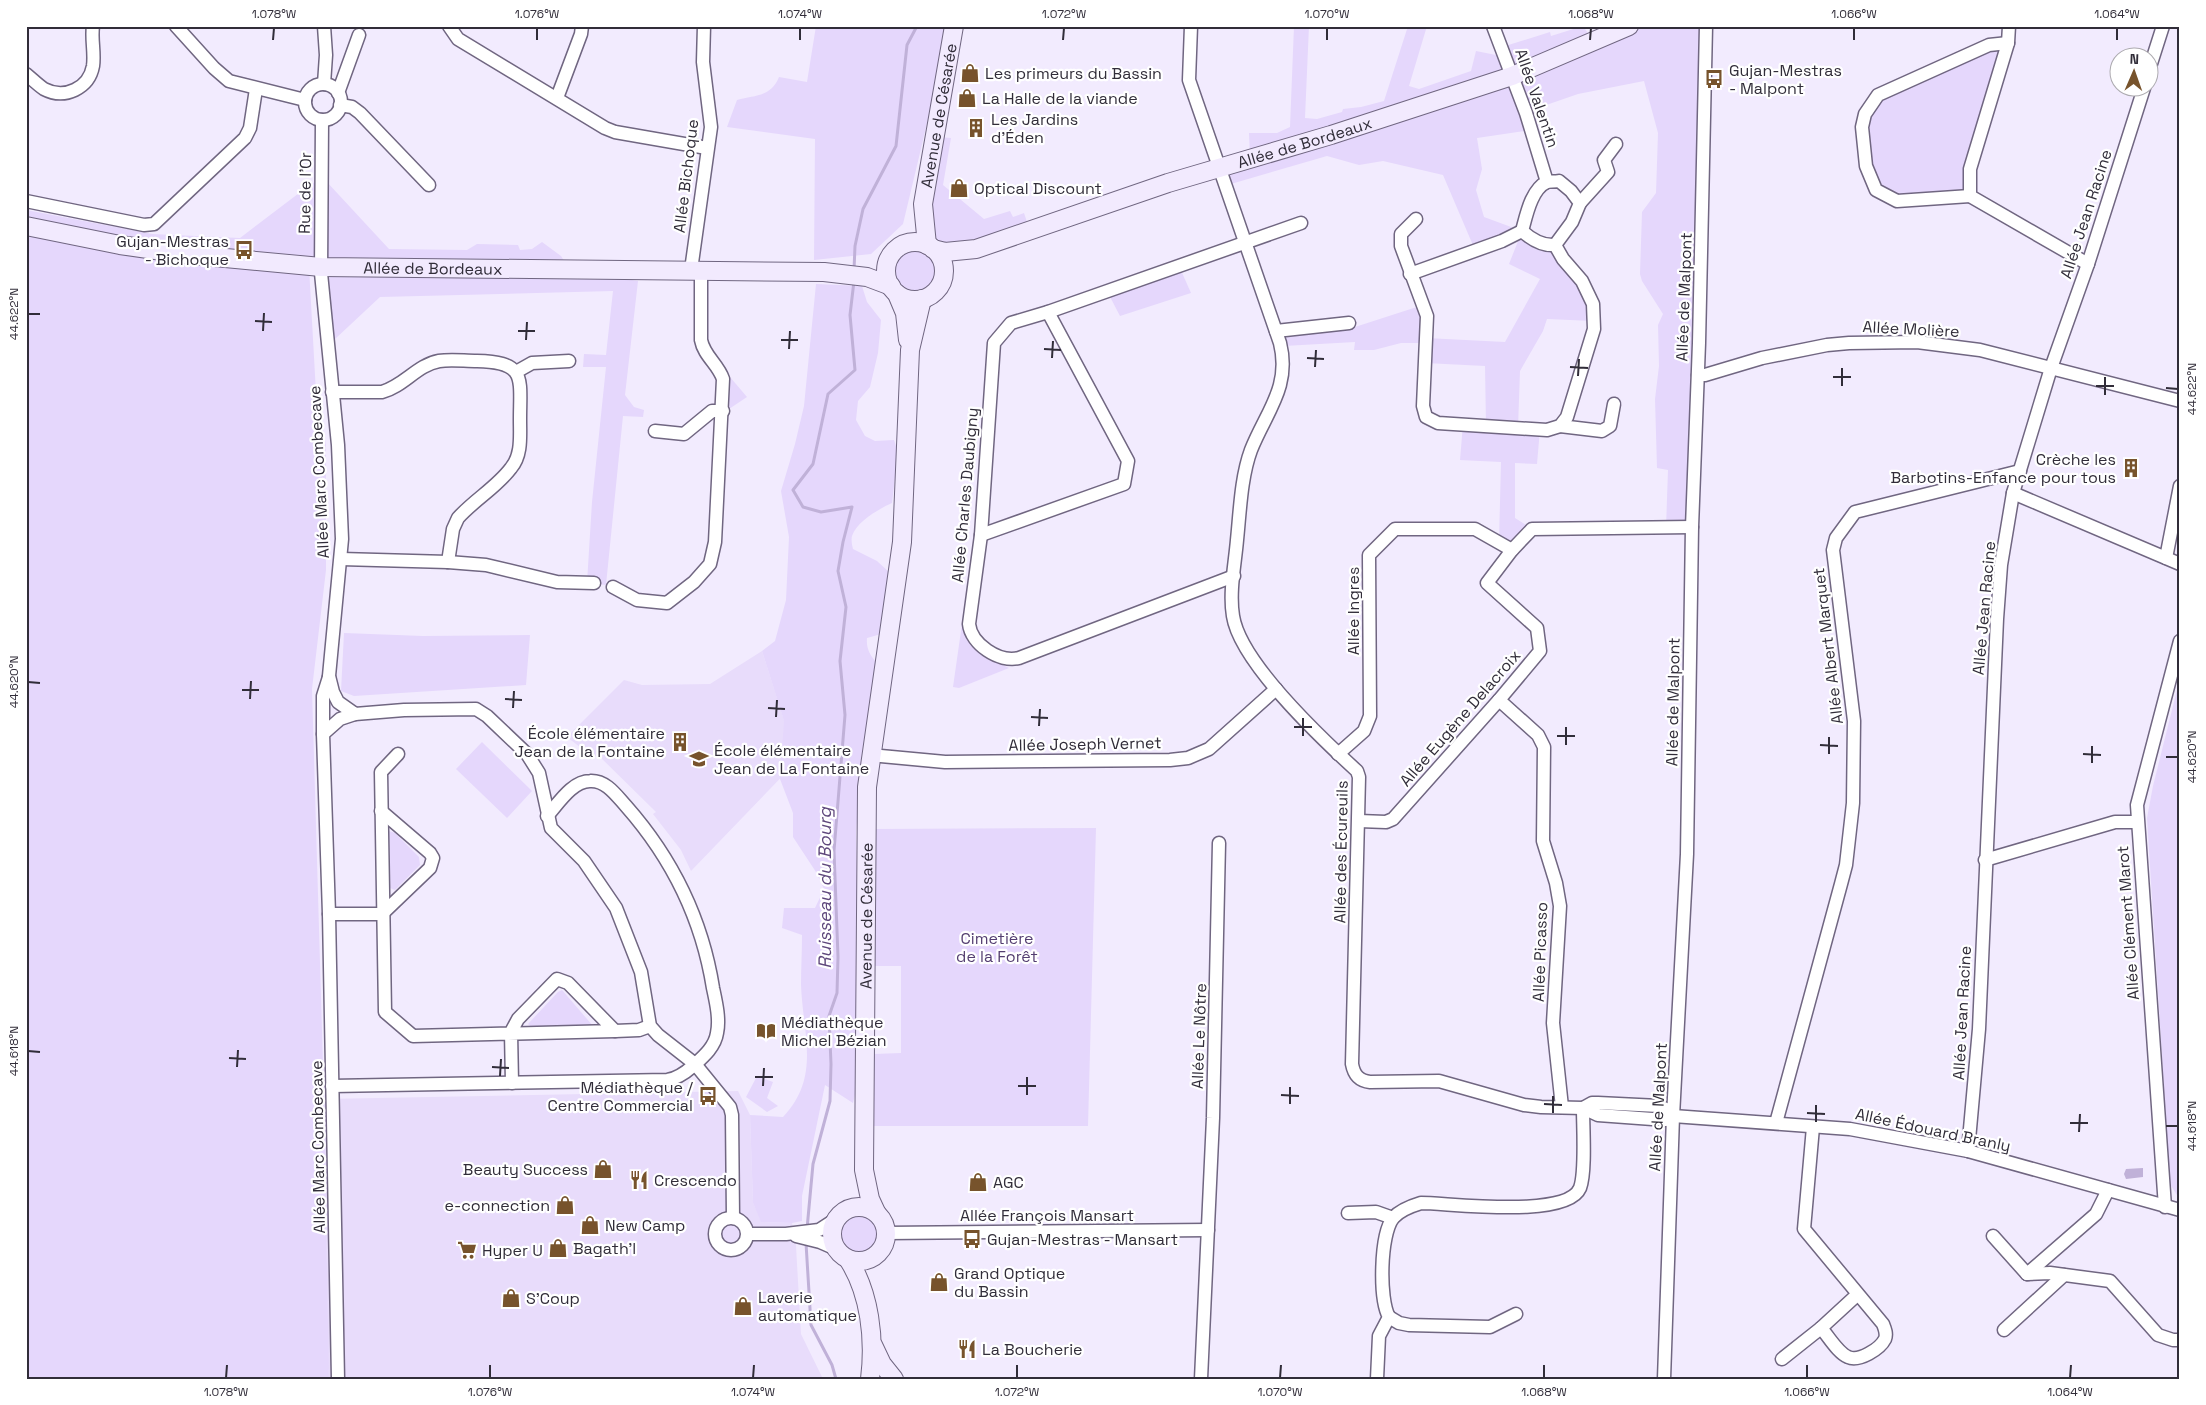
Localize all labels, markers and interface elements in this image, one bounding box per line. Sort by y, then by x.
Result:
text: 1.078°W [252,6,297,22]
text: 1.076°W [515,6,560,22]
text: 1.074°W [778,6,822,22]
text: 1.072°W [1042,6,1087,22]
text: 1.070°W [1305,6,1350,22]
text: 1.068°W [1568,6,1614,22]
text: 1.066°W [1831,6,1877,22]
text: 1.064°W [2094,6,2140,22]
street label: Avenue de Césarée [915,41,961,190]
street label: Allée Valentin [1510,46,1564,150]
north arrow [2108,48,2158,98]
text: N [2129,50,2139,68]
place label: Gujan-Mestras - Malpont [1729,60,1842,99]
shop icon: Les primeurs du Bassin [959,62,981,84]
place label: Les primeurs du Bassin [985,63,1162,84]
bus stop icon: Gujan-Mestras - Malpont [1703,68,1725,90]
shop icon: La Halle de la viande [956,87,978,109]
place label: La Halle de la viande [982,88,1138,109]
place label: Les Jardins d'Éden [991,109,1078,148]
street label: Allée de Bordeaux [1235,112,1374,173]
building icon: Les Jardins d'Éden [965,117,987,139]
street label: Allée Bichoque [669,118,703,234]
street label: Allée Jean Racine [2055,147,2117,281]
street label: Rue de l'Or [294,152,316,234]
shop icon: Optical Discount [948,177,970,199]
place label: Optical Discount [974,178,1102,199]
place label: Gujan-Mestras - Bichoque [116,231,229,270]
street label: Allée de Malpont [1671,232,1697,362]
bus stop icon: Gujan-Mestras - Bichoque [233,239,255,261]
street label: Allée de Bordeaux [363,257,503,279]
text: 44.622°N [6,288,22,340]
street label: Allée Molière [1862,316,1960,342]
text: 44.622°N [2184,363,2200,415]
street label: Allée Marc Combecave [304,385,334,559]
street label: Allée Charles Daubigny [947,407,983,583]
place label: Crèche les Barbotins-Enfance pour tous [1891,449,2116,488]
building icon: Crèche les Barbotins-Enfance pour tous [2120,457,2142,479]
street label: Allée Jean Racine [1968,540,2000,676]
street label: Allée Ingres [1343,567,1364,655]
street label: Allée Albert Marquet [1808,567,1848,725]
street label: Allée de Malpont [1661,637,1685,767]
street label: Allée Eugène Delacroix [1395,645,1525,791]
text: 44.620°N [6,656,22,708]
place label: École élémentaire Jean de la Fontaine [514,723,665,762]
building icon: École élémentaire Jean de la Fontaine [669,731,691,753]
text: 44.620°N [2184,731,2200,783]
street label: Allée Joseph Vernet [1008,732,1162,756]
place label: École élémentaire Jean de La Fontaine [714,740,869,779]
school or university icon: École élémentaire Jean de La Fontaine [688,748,710,770]
street label: Allée des Écureuils [1329,780,1353,924]
water label: Ruisseau du Bourg [813,806,836,969]
street label: Avenue de Césarée [855,843,877,989]
street label: Allée Clément Marot [2112,845,2144,1001]
street label: Allée Picasso [1528,902,1552,1002]
park label: Cimetière de la Forêt [956,928,1038,967]
street label: Allée Jean Racine [1948,945,1976,1081]
street label: Allée Le Nôtre [1187,983,1211,1089]
place label: Médiathèque Michel Bézian [781,1012,887,1051]
library icon: Médiathèque Michel Bézian [755,1020,777,1042]
text: 44.618°N [6,1026,22,1076]
street label: Allée de Malpont [1644,1042,1672,1172]
street label: Allée Marc Combecave [306,1060,330,1234]
place label: Médiathèque / Centre Commercial [547,1077,693,1116]
bus stop icon: Médiathèque / Centre Commercial [697,1085,719,1107]
text: 44.618°N [2184,1101,2200,1151]
street label: Allée Édouard Branly [1853,1103,2013,1157]
shop icon: Beauty Success [592,1158,614,1180]
place label: Beauty Success [463,1159,588,1180]
restaurant icon: Crescendo [628,1169,650,1191]
place label: Crescendo [654,1170,737,1191]
shop icon: AGC [967,1171,989,1193]
place label: AGC [993,1172,1024,1193]
shop icon: e-connection [554,1194,576,1216]
place label: e-connection [444,1195,550,1216]
street label: Allée François Mansart [960,1205,1134,1226]
shop icon: New Camp [579,1214,601,1236]
place label: New Camp [605,1215,685,1236]
bus stop icon: Gujan-Mestras - Mansart [961,1228,983,1250]
place label: Gujan-Mestras - Mansart [987,1229,1178,1250]
shop icon: Bagath’l [547,1237,569,1259]
place label: Bagath’l [573,1238,636,1259]
supermarket icon: Hyper U [456,1239,478,1261]
place label: Hyper U [482,1240,543,1261]
place label: Grand Optique du Bassin [954,1263,1065,1302]
shop icon: Grand Optique du Bassin [928,1271,950,1293]
shop icon: S’Coup [500,1287,522,1309]
place label: Laverie automatique [758,1287,857,1326]
place label: S’Coup [526,1288,580,1309]
shop icon: Laverie automatique [732,1295,754,1317]
restaurant icon: La Boucherie [956,1338,978,1360]
place label: La Boucherie [982,1339,1083,1360]
text: 1.078°W [204,1384,249,1400]
text: 1.076°W [468,1384,513,1400]
text: 1.074°W [731,1384,775,1400]
text: 1.072°W [995,1384,1040,1400]
text: 1.070°W [1258,1384,1303,1400]
text: 1.068°W [1521,1384,1567,1400]
text: 1.066°W [1784,1384,1830,1400]
text: 1.064°W [2047,1384,2093,1400]

